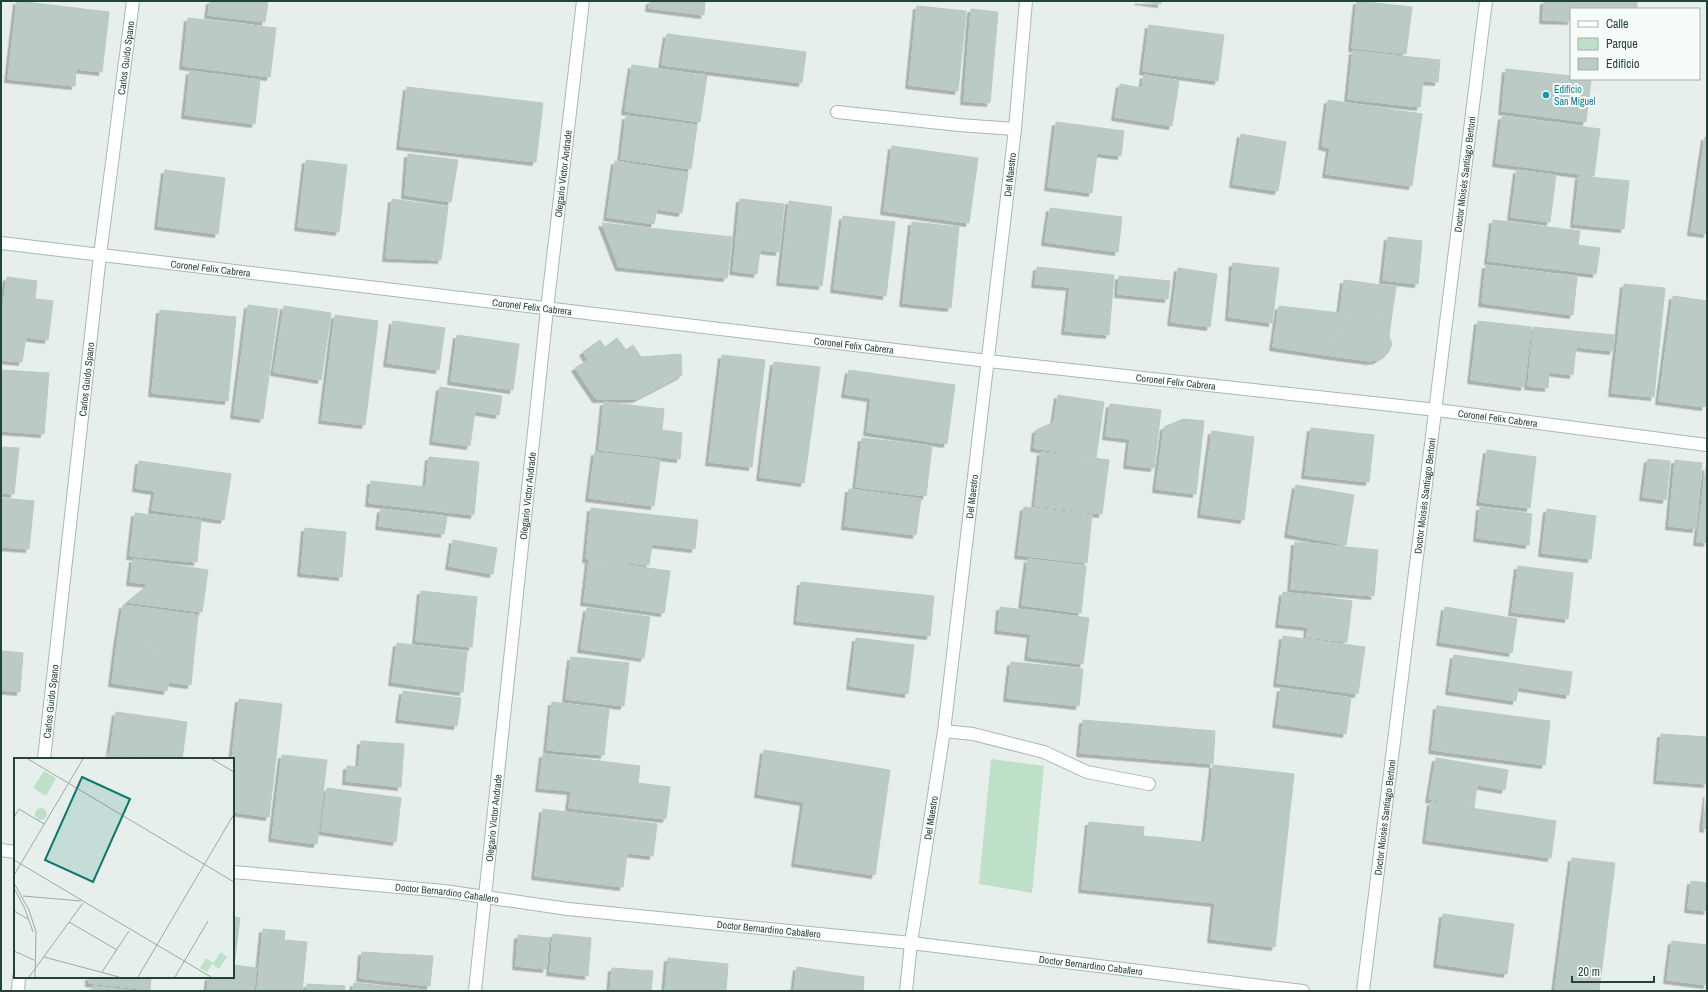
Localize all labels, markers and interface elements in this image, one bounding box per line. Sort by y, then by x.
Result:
legend [1570,8,1700,80]
text: Calle [1606,16,1628,32]
street label: Carlos Guido Spano [115,20,137,96]
text: Parque [1606,36,1638,52]
text: Edificio [1606,56,1639,72]
place label: Edificio San Miguel [1554,83,1596,108]
marker: Edificio San Miguel [1541,90,1551,100]
street label: Doctor Moisés Santiago Bertoni [1451,116,1479,233]
street label: Olegario Victor Andrade [552,129,575,218]
street label: Del Maestro [1001,152,1019,197]
street label: Coronel Felix Cabrera [170,257,252,280]
street label: Coronel Felix Cabrera [491,296,573,318]
street label: Coronel Felix Cabrera [813,334,895,357]
street label: Carlos Guido Spano [76,341,97,417]
street label: Coronel Felix Cabrera [1135,371,1217,393]
street label: Coronel Felix Cabrera [1457,407,1539,430]
street label: Doctor Moisés Santiago Bertoni [1411,437,1439,555]
street label: Olegario Victor Andrade [517,451,539,540]
street label: Del Maestro [963,473,981,519]
street label: Carlos Guido Spano [40,663,62,739]
inset map [14,758,234,978]
street label: Doctor Moisés Santiago Bertoni [1371,759,1399,876]
street label: Olegario Victor Andrade [483,773,505,862]
street label: Del Maestro [921,795,941,841]
street label: Doctor Bernardino Caballero [394,881,500,906]
street label: Doctor Bernardino Caballero [716,918,822,941]
street label: Doctor Bernardino Caballero [1038,953,1144,978]
scale bar [1572,958,1654,984]
text: 20 m [1578,964,1600,980]

